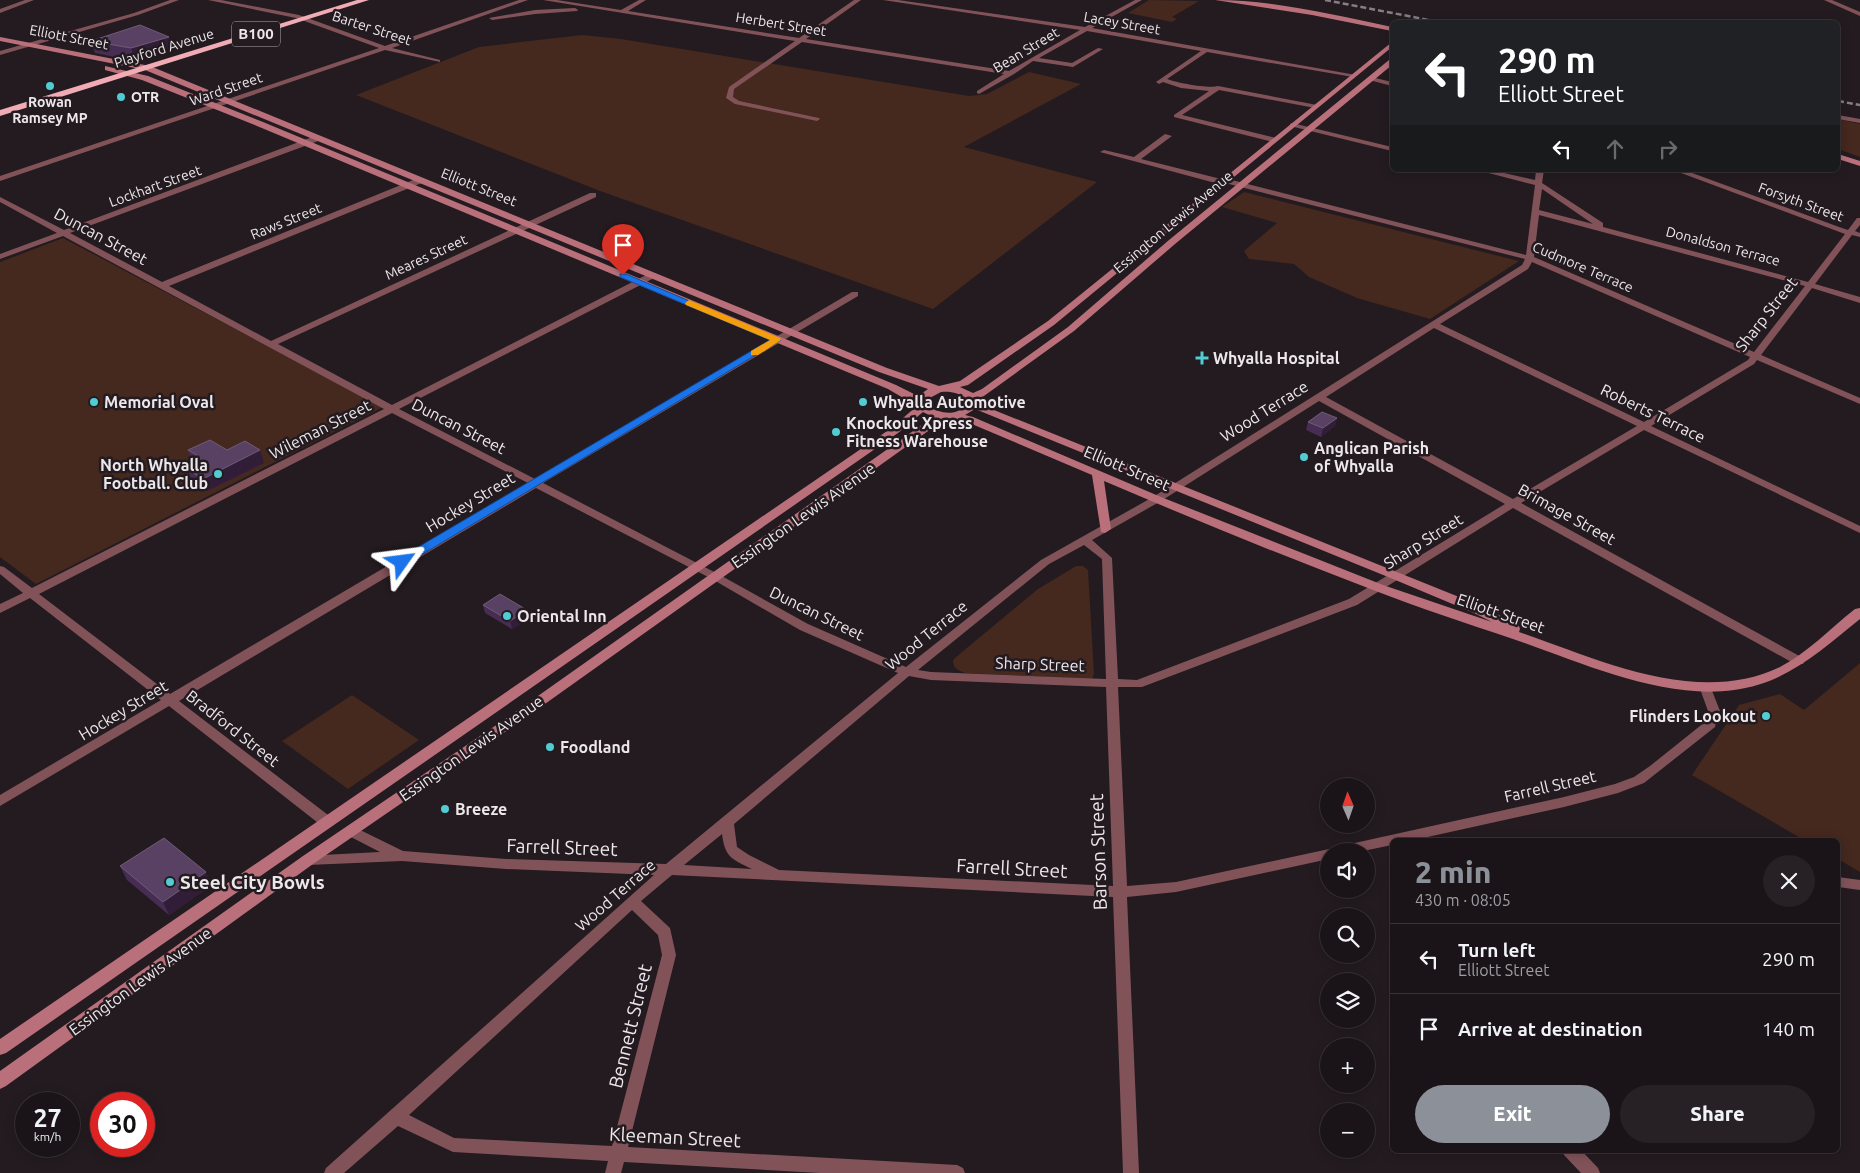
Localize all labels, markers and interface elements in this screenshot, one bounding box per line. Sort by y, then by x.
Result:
street label: Barter Street [330,8,414,48]
street label: Lacey Street [1082,8,1162,38]
street label: Herbert Street [734,9,828,39]
street label: Elliott Street [28,22,110,53]
road number: B100 [232,22,280,46]
street label: Bean Street [990,24,1062,76]
street label: Playford Avenue [112,25,216,71]
icon: left [1415,40,1480,105]
text: 290 m [1498,40,1596,80]
street label: Ward Street [188,69,265,109]
marker: Rowan Ramsey MP [44,80,56,92]
text: Elliott Street [1498,81,1624,106]
place label: OTR [131,89,159,105]
marker: OTR [115,91,127,103]
place label: Rowan Ramsey MP [12,94,88,126]
icon: left [1548,135,1576,163]
icon: ahead [1601,135,1629,163]
icon: right [1654,135,1682,163]
street label: Lockhart Street [107,162,204,210]
street label: Elliott Street [439,165,520,210]
street label: Essington Lewis Avenue [1110,168,1236,276]
street label: Forsyth Street [1756,179,1846,225]
street label: Raws Street [248,199,324,242]
street label: Duncan Street [51,204,151,268]
street label: Donaldson Terrace [1664,223,1782,269]
pin [602,224,644,275]
street label: Meares Street [383,231,470,283]
icon: arrive [609,231,637,259]
street label: Cudmore Terrace [1530,239,1636,295]
street label: Sharp Street [1731,273,1801,355]
place label: Whyalla Hospital [1213,349,1340,367]
marker: Whyalla Hospital [1195,351,1209,365]
street label: Wood Terrace [1217,377,1311,445]
street label: Roberts Terrace [1598,380,1708,446]
place label: Memorial Oval [104,393,214,411]
place label: Whyalla Automotive [873,393,1026,411]
street label: Wileman Street [266,395,374,462]
street label: Duncan Street [409,395,509,458]
marker: Memorial Oval [88,396,100,408]
marker: Whyalla Automotive [857,396,869,408]
place label: Knockout Xpress Fitness Warehouse [846,414,988,450]
marker: Knockout Xpress Fitness Warehouse [830,426,842,438]
place label: Anglican Parish of Whyalla [1314,439,1429,475]
street label: Elliott Street [1081,442,1173,494]
marker: Anglican Parish of Whyalla [1298,451,1310,463]
place label: North Whyalla Football. Club [100,456,208,492]
street label: Essington Lewis Avenue [728,459,878,571]
marker: North Whyalla Football. Club [212,468,224,480]
street label: Hockey Street [422,468,518,536]
street label: Brimage Street [1515,480,1619,549]
street label: Sharp Street [1380,509,1466,572]
position arrow [375,535,427,587]
street label: Duncan Street [767,582,868,644]
street label: Elliott Street [1455,590,1548,637]
street label: Wood Terrace [882,597,970,673]
place label: Oriental Inn [517,607,607,625]
marker: Oriental Inn [501,610,513,622]
street label: Sharp Street [995,653,1086,675]
street label: Hockey Street [75,676,171,744]
street label: Bradford Street [183,686,284,770]
street label: Essington Lewis Avenue [396,692,546,804]
place label: Flinders Lookout [1629,707,1756,725]
marker: Flinders Lookout [1760,710,1772,722]
place label: Foodland [560,738,630,756]
marker: Foodland [544,741,556,753]
street label: Farrell Street [1502,767,1598,805]
north arrow [1320,778,1375,832]
map controls [1320,778,1375,1158]
street label: Barson Street [1085,793,1111,911]
place label: Breeze [455,800,507,818]
marker: Breeze [439,803,451,815]
street label: Farrell Street [506,834,619,860]
button: sound [1320,843,1375,898]
street label: Farrell Street [956,854,1069,882]
street label: Wood Terrace [571,855,659,935]
text: 2 min [1415,855,1491,889]
button: close [1763,855,1815,907]
place label: Steel City Bowls [180,871,325,893]
marker: Steel City Bowls [164,876,176,888]
text: 430 m · 08:05 [1415,891,1511,909]
button: search [1320,908,1375,963]
street label: Essington Lewis Avenue [65,923,215,1039]
text: Turn left [1458,939,1536,961]
icon: left [1415,945,1443,973]
text: 290 m [1762,948,1815,970]
street label: Bennett Street [604,961,656,1090]
text: Elliott Street [1458,961,1550,979]
button: layers [1320,973,1375,1028]
icon: arrive [1415,1015,1443,1043]
text: Arrive at destination [1458,1018,1643,1040]
text: 140 m [1762,1018,1815,1040]
button: + [1320,1038,1375,1093]
button: Exit [1415,1085,1610,1143]
button: Share [1620,1085,1815,1143]
speed limit sign: 30 [90,1092,155,1157]
button: − [1320,1103,1375,1158]
text: 27 [33,1104,62,1132]
street label: Kleeman Street [609,1123,742,1151]
text: km/h [34,1130,61,1143]

